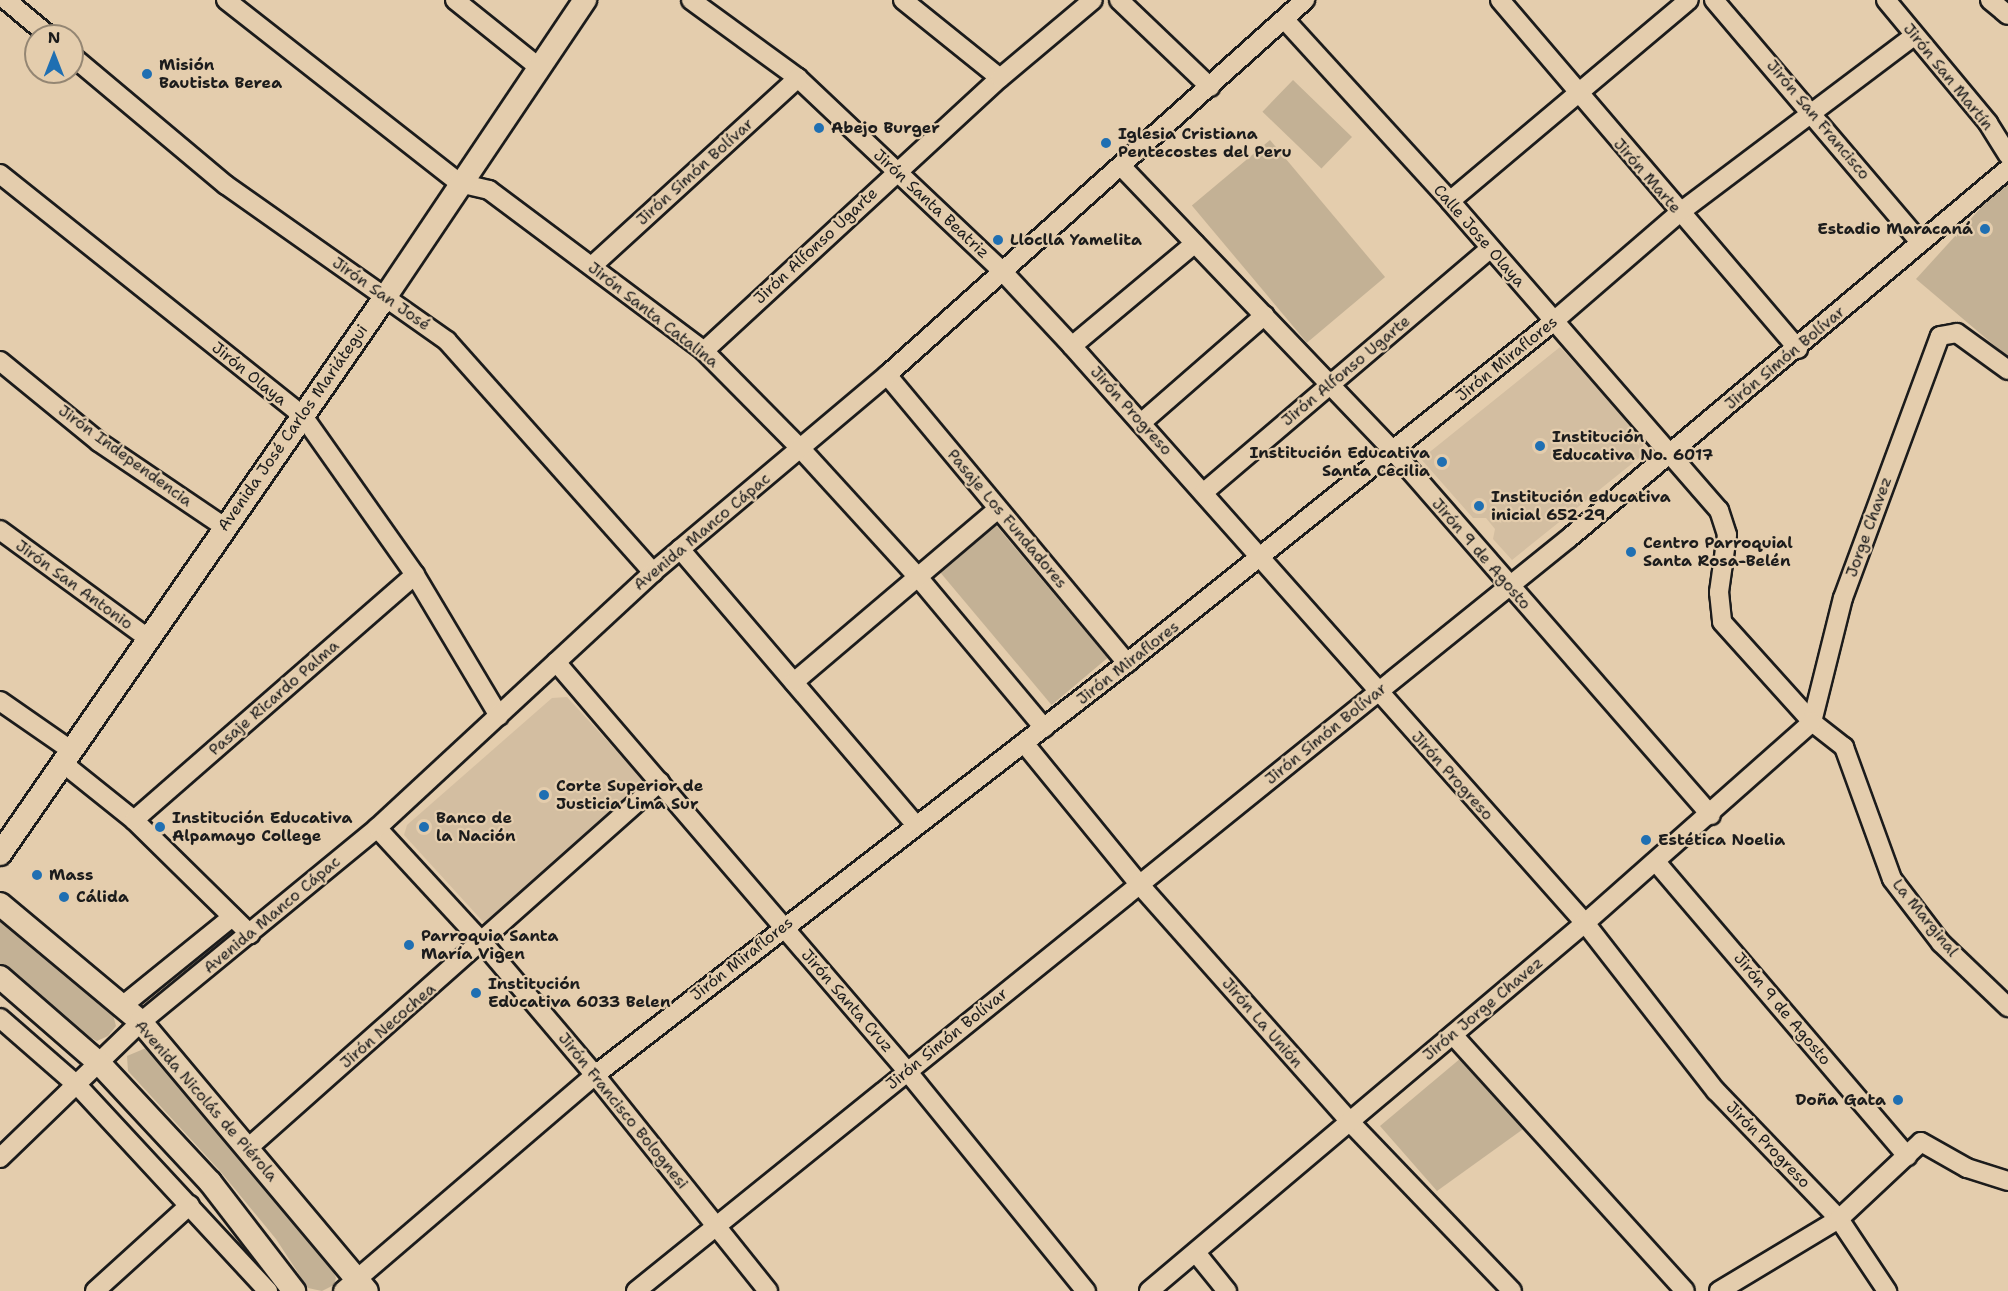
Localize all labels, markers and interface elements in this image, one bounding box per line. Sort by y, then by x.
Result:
street label: Jirón San Martín [1899,20,1997,134]
north arrow [24,24,84,84]
text: N [48,27,60,48]
place label: Misión Bautista Berea [159,55,282,93]
street label: Jirón San Francisco [1762,56,1874,184]
marker: Misión Bautista Berea [140,67,154,81]
street label: Jirón Simón Bolívar [633,114,757,230]
place label: Abejo Burger [831,118,940,138]
marker: Abejo Burger [812,121,826,135]
place label: Iglesia Cristiana Pentecostes del Peru [1118,124,1292,162]
street label: Jirón Marte [1609,135,1685,217]
marker: Iglesia Cristiana Pentecostes del Peru [1099,136,1113,150]
street label: Jirón Santa Beatriz [869,145,993,263]
street label: Calle Jose Olaya [1429,181,1529,291]
street label: Jirón Alfonso Ugarte [750,184,882,308]
place label: Estadio Maracaná [1817,219,1973,239]
marker: Estadio Maracaná [1978,222,1992,236]
place label: Lloclla Yamelita [1010,230,1142,250]
marker: Lloclla Yamelita [991,233,1005,247]
street label: Jirón San José [328,253,434,335]
street label: Jirón Santa Catalina [584,258,722,372]
street label: Jirón Simón Bolívar [1721,302,1849,414]
street label: Jirón Alfonso Ugarte [1278,312,1414,430]
street label: Jirón Miraflores [1452,312,1562,406]
street label: Avenida José Carlos Mariátegui [214,321,372,535]
street label: Jirón Olaya [208,338,290,410]
street label: Jirón Progreso [1086,363,1176,459]
street label: Jirón Independencia [54,401,196,511]
place label: Institución Educativa No. 6017 [1552,427,1713,465]
marker: Institución Educativa No. 6017 [1533,439,1547,453]
place label: Institución Educativa Santa Cecilia [1250,443,1430,481]
street label: Pasaje Los Fundadores [943,445,1071,593]
marker: Institución Educativa Santa Cecilia [1435,455,1449,469]
street label: Avenida Manco Cápac [630,469,774,595]
street label: Jorge Chavez [1842,474,1896,580]
place label: Institución educativa inicial 652 29 [1491,487,1671,525]
street label: Jirón 9 de Agosto [1427,494,1535,614]
marker: Institución educativa inicial 652 29 [1472,499,1486,513]
place label: Centro Parroquial Santa Rosa-Belén [1643,533,1793,571]
street label: Jirón San Antonio [12,536,136,634]
marker: Centro Parroquial Santa Rosa-Belén [1624,545,1638,559]
street label: Jirón Miraflores [1073,617,1183,709]
street label: Pasaje Ricardo Palma [205,636,343,760]
street label: Jirón Simón Bolívar [1261,679,1391,789]
street label: Jirón Progreso [1407,728,1497,824]
place label: Corte Superior de Justicia Lima Sur [556,776,703,814]
marker: Corte Superior de Justicia Lima Sur [537,788,551,802]
place label: Institución Educativa Alpamayo College [172,808,352,846]
place label: Banco de la Nación [436,808,516,846]
marker: Institución Educativa Alpamayo College [153,820,167,834]
marker: Banco de la Nación [417,820,431,834]
place label: Estética Noelia [1658,830,1785,850]
marker: Estética Noelia [1639,833,1653,847]
street label: Avenida Manco Cápac [200,852,344,978]
place label: Mass [49,865,93,885]
marker: Mass [30,868,44,882]
street label: La Marginal [1888,875,1962,961]
place label: Cálida [76,887,129,907]
marker: Cálida [57,890,71,904]
street label: Jirón Miraflores [687,913,797,1005]
place label: Parroquia Santa María Vigen [421,926,558,964]
marker: Parroquia Santa María Vigen [402,938,416,952]
street label: Jirón Santa Cruz [797,945,897,1057]
street label: Jirón 9 de Agosto [1729,949,1835,1069]
street label: Jirón Jorge Chavez [1419,953,1547,1065]
place label: Institución Educativa 6033 Belen [488,974,671,1012]
street label: Jirón La Unión [1218,974,1306,1072]
street label: Jirón Necochea [336,979,440,1073]
street label: Jirón Simón Bolívar [882,984,1012,1094]
marker: Institución Educativa 6033 Belen [469,986,483,1000]
street label: Avenida Nicolás de Piérola [131,1016,281,1186]
street label: Jirón Francisco Bolognesi [554,1029,692,1193]
place label: Doña Gata [1795,1090,1886,1110]
marker: Doña Gata [1891,1093,1905,1107]
street label: Jirón Progreso [1722,1098,1814,1192]

